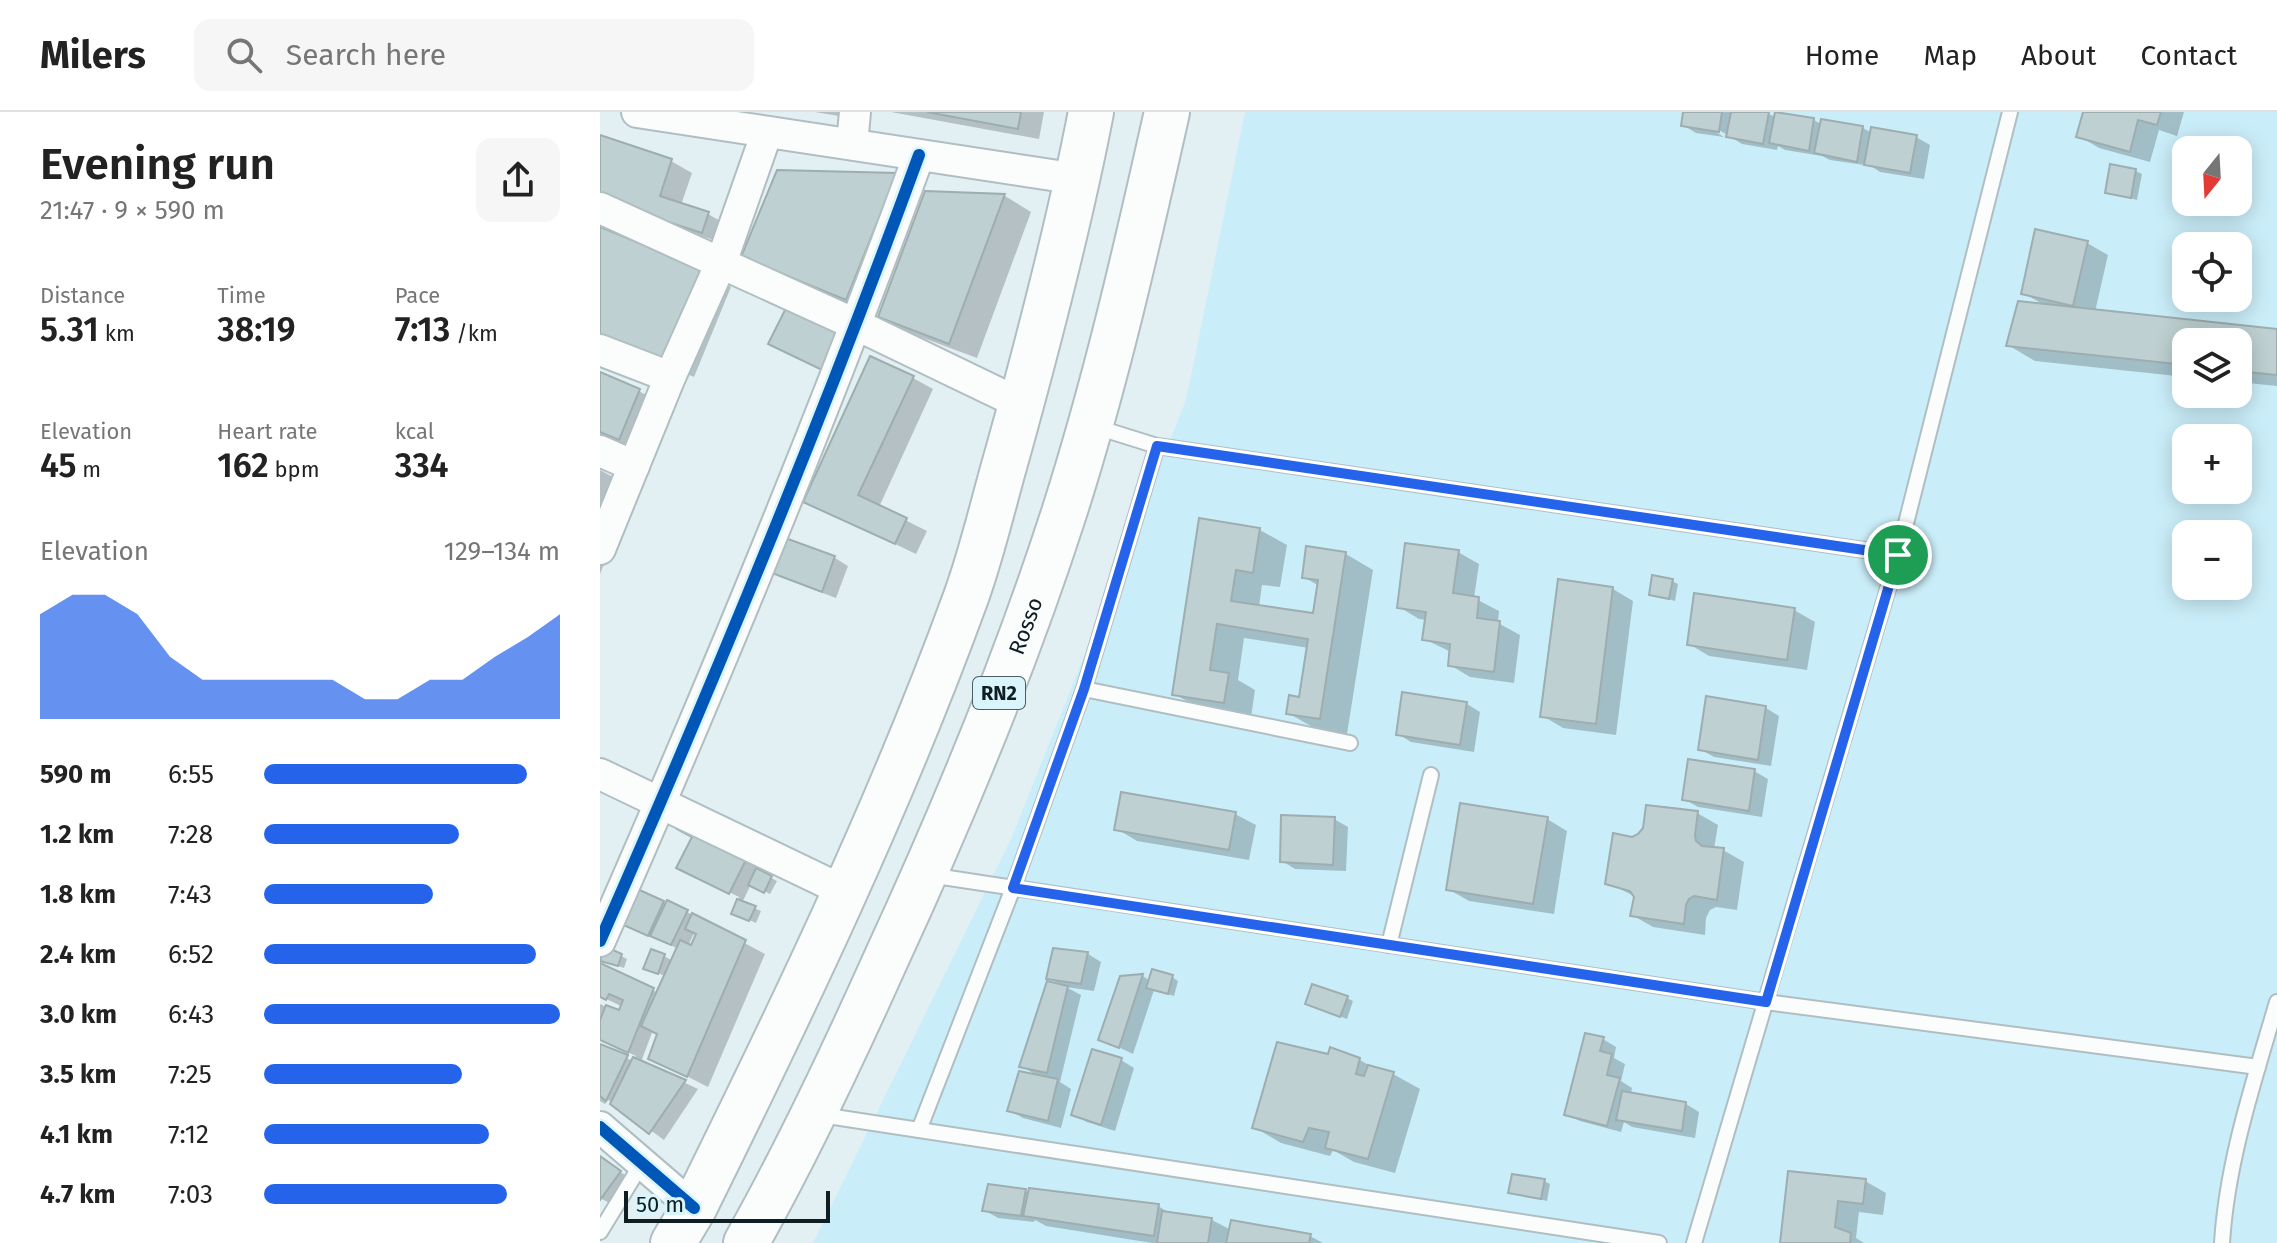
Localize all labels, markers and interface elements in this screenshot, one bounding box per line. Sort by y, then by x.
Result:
search box [194,19,754,91]
text: Milers [40,32,146,78]
icon: search [222,33,266,77]
text: Search here [286,37,446,73]
text: Home [1805,39,1879,72]
text: Map [1923,39,1977,72]
text: About [2021,39,2096,72]
text: Contact [2140,39,2237,72]
north arrow [2172,136,2252,216]
map controls [2172,136,2252,600]
text: Evening run [40,138,275,191]
button: share [476,138,560,222]
text: 21:47 · 9 × 590 m [40,195,225,226]
button: locate [2172,232,2252,312]
text: Distance [40,282,125,309]
text: Time [217,282,266,309]
text: Pace [395,282,440,309]
text: 5.31 [40,309,99,350]
text: 38:19 [217,309,296,350]
text: 7:13 [395,309,450,350]
text: km [99,320,135,347]
text: /km [450,320,498,347]
button: layers [2172,328,2252,408]
text: Elevation [40,418,132,445]
text: Heart rate [217,418,318,445]
text: kcal [395,418,434,445]
button: + [2172,424,2252,504]
text: 45 [40,445,77,486]
text: 162 [217,445,269,486]
text: 334 [395,445,449,486]
text: m [77,456,101,483]
text: bpm [269,456,320,483]
button: − [2172,520,2252,600]
pin [1864,521,1932,589]
icon: arrive [1876,533,1920,577]
text: Elevation [40,536,149,567]
text: 129–134 m [444,536,560,567]
street label: Rosso [1003,594,1048,658]
road number: RN2 [973,677,1025,709]
text: 590 m [40,759,111,790]
text: 6:55 [168,759,214,790]
text: 1.2 km [40,819,114,850]
text: 7:28 [168,819,213,850]
text: 1.8 km [40,879,116,910]
text: 7:43 [168,879,212,910]
text: 2.4 km [40,939,116,970]
text: 6:52 [168,939,214,970]
text: 3.0 km [40,999,117,1030]
text: 6:43 [168,999,214,1030]
text: 3.5 km [40,1059,116,1090]
text: 7:25 [168,1059,212,1090]
text: 4.1 km [40,1119,113,1150]
text: 7:12 [168,1119,209,1150]
text: 4.7 km [40,1179,116,1210]
text: 7:03 [168,1179,213,1210]
scale bar [624,1187,830,1223]
text: 50 m [636,1191,684,1218]

